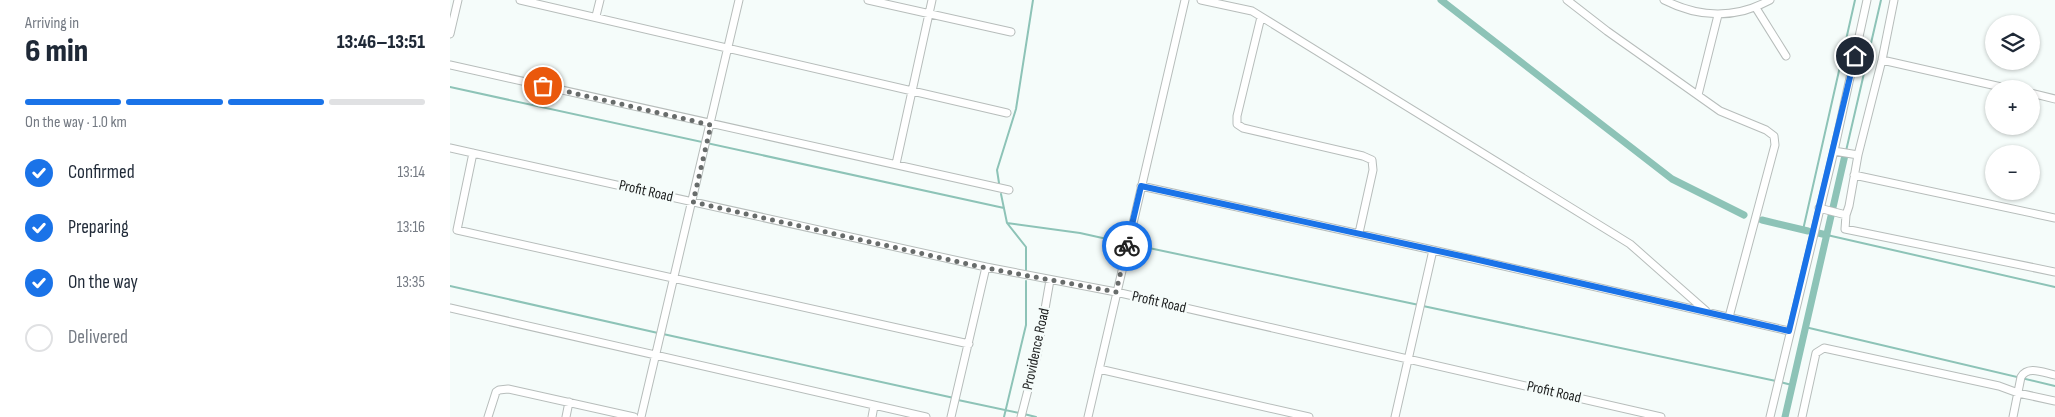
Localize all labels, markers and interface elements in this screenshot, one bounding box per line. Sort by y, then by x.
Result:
text: Arriving in [25,14,79,33]
map controls [1985,15,2040,200]
button: layers [1985,15,2040,70]
text: 13:46–13:51 [337,31,425,54]
text: 6 min [25,32,88,71]
pin [1834,35,1876,77]
icon: home [1841,42,1869,70]
pin [522,65,564,107]
icon: bag [529,72,557,100]
button: + [1985,80,2040,135]
text: On the way · 1.0 km [25,113,127,132]
button: − [1985,145,2040,200]
icon: check [25,159,53,187]
text: Confirmed [68,161,135,184]
text: 13:14 [397,163,425,182]
street label: Profit Road [617,176,675,206]
icon: check [25,214,53,242]
text: Preparing [68,216,129,239]
text: 13:16 [397,218,425,237]
courier [1102,221,1152,271]
icon: bike [1113,232,1141,260]
icon: check [25,269,53,297]
text: On the way [68,271,138,294]
text: 13:35 [397,273,425,292]
street label: Profit Road [1130,287,1188,317]
street label: Providence Road [1018,306,1054,392]
text: Delivered [68,326,128,349]
street label: Profit Road [1525,377,1583,407]

